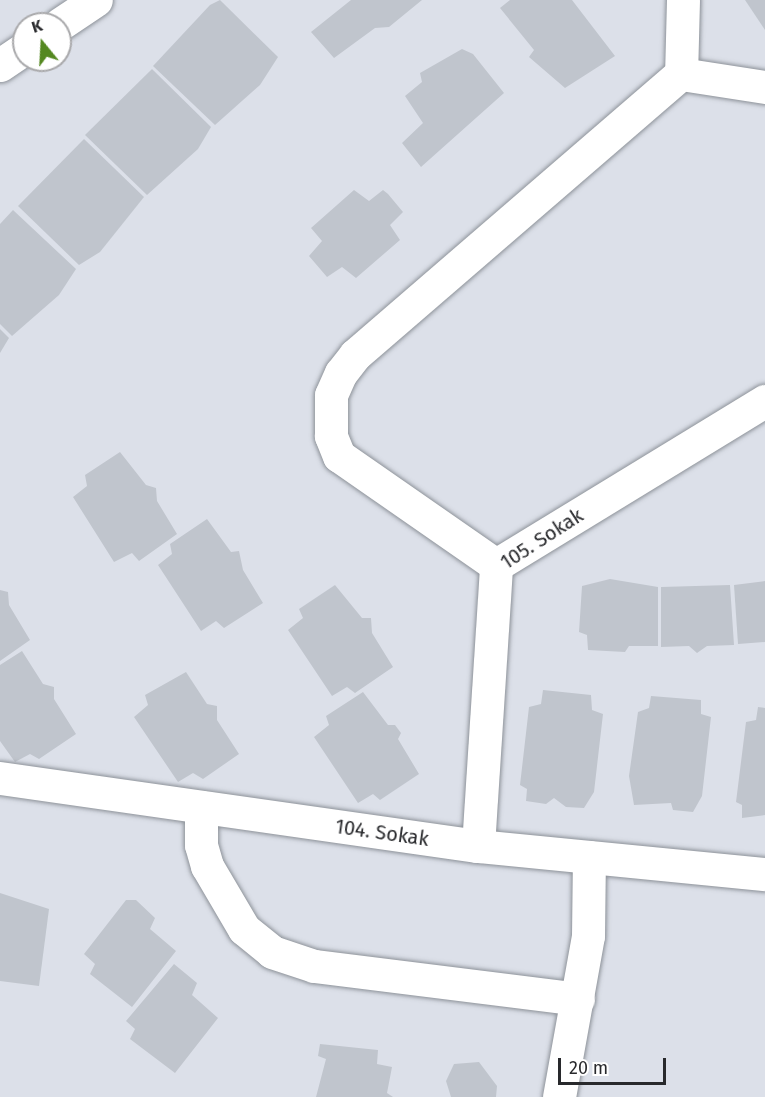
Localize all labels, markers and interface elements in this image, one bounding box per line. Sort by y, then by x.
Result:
north arrow [12,12,72,72]
text: K [29,16,45,37]
street label: 105. Sokak [496,503,588,575]
street label: 104. Sokak [334,815,430,851]
scale bar [561,1046,669,1084]
text: 20 m [569,1057,608,1079]

